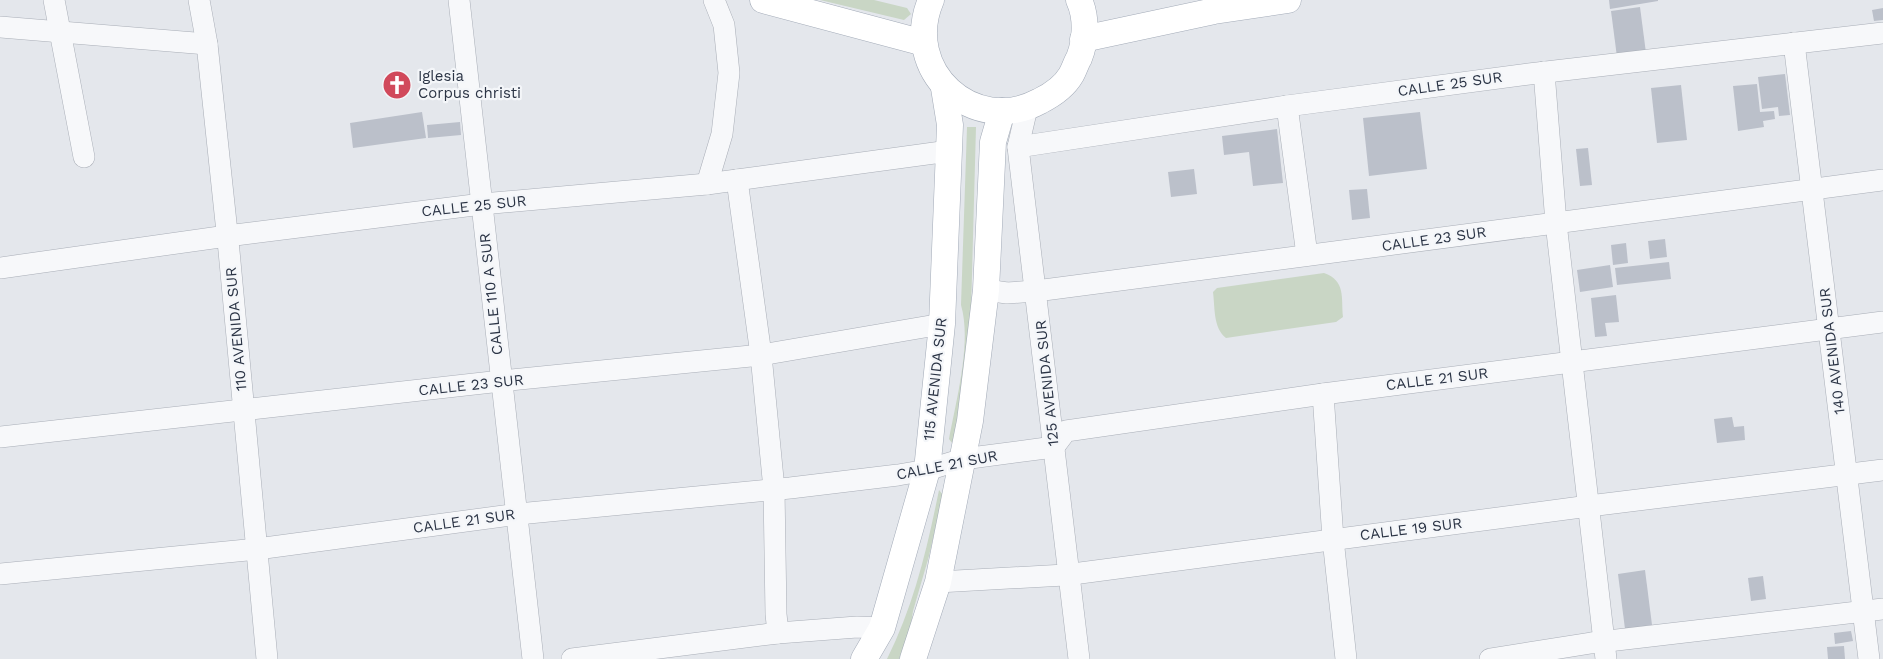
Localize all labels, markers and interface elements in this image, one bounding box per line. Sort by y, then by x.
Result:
place label: Iglesia Corpus christi [418,67,521,102]
street label: CALLE 25 SUR [1396,68,1504,100]
church icon: Iglesia Corpus christi [381,69,413,101]
street label: CALLE 25 SUR [421,192,527,220]
street label: CALLE 23 SUR [1380,223,1488,255]
street label: CALLE 110 A SUR [476,232,506,356]
street label: 110 AVENIDA SUR [222,266,250,392]
street label: 140 AVENIDA SUR [1815,287,1849,415]
street label: 115 AVENIDA SUR [920,316,950,442]
street label: 125 AVENIDA SUR [1031,319,1063,447]
street label: CALLE 21 SUR [1385,364,1489,394]
street label: CALLE 23 SUR [418,371,524,399]
street label: CALLE 21 SUR [895,446,999,484]
street label: CALLE 21 SUR [412,505,516,537]
street label: CALLE 19 SUR [1359,514,1463,544]

